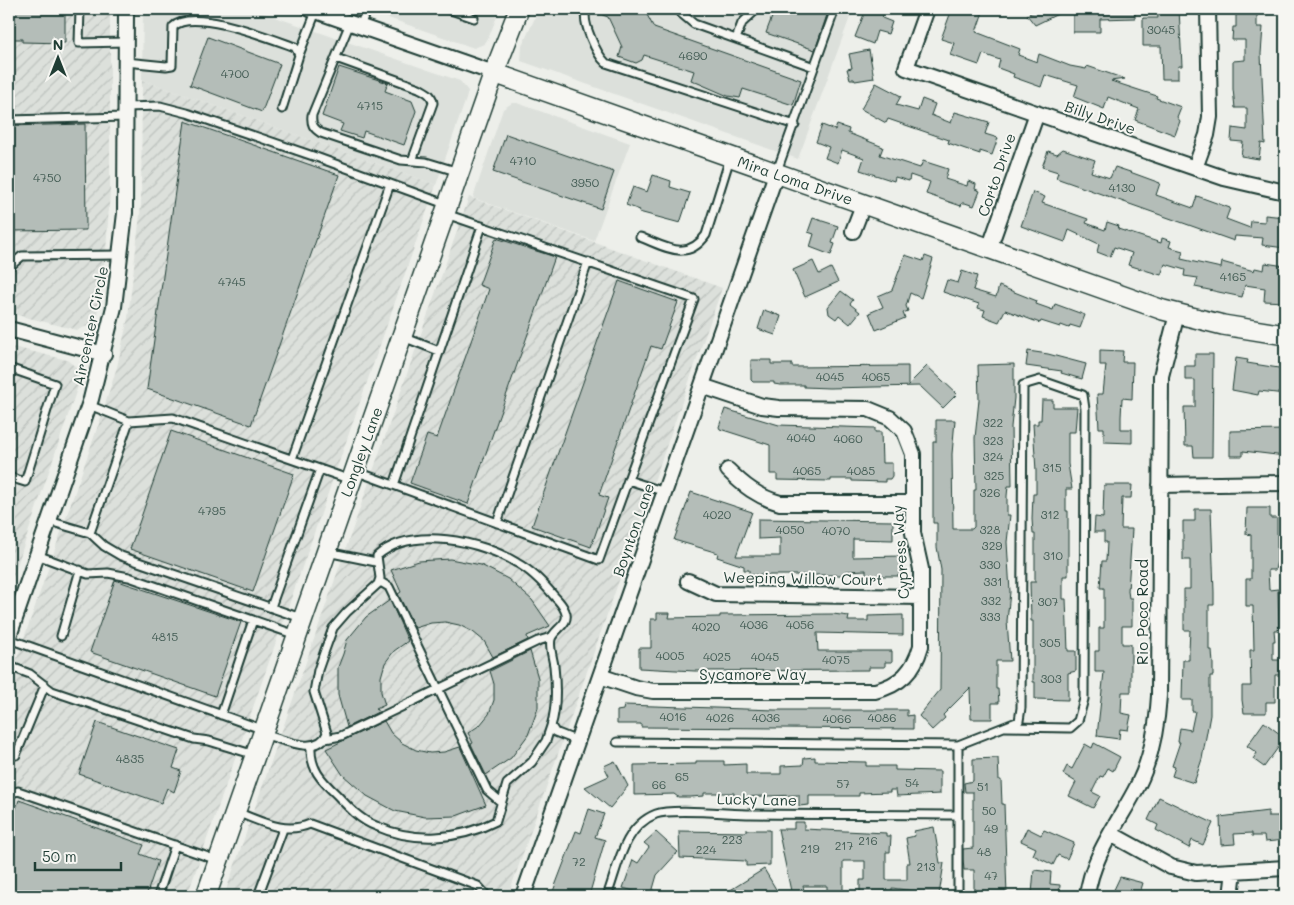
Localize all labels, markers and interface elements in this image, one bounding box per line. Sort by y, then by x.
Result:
house number: 3045 [1147,21,1175,37]
north arrow [32,32,82,82]
text: N [53,35,63,54]
house number: 4690 [679,47,708,63]
house number: 4700 [221,65,250,81]
street label: Billy Drive [1062,96,1138,139]
house number: 4715 [357,97,383,113]
street label: Corto Drive [972,130,1020,219]
street label: Mira Loma Drive [735,151,856,209]
house number: 4710 [510,152,537,168]
house number: 4750 [33,169,62,185]
house number: 3950 [571,174,600,190]
house number: 4130 [1109,179,1136,195]
street label: Aircenter Circle [68,264,112,387]
house number: 4165 [1220,268,1246,284]
house number: 4745 [218,273,246,289]
house number: 4045 [816,368,844,384]
house number: 4065 [862,368,890,384]
street label: Longley Lane [336,404,387,499]
house number: 322 [983,414,1003,430]
house number: 4040 [787,429,816,445]
house number: 4060 [833,430,863,446]
house number: 323 [983,432,1003,448]
house number: 324 [983,448,1003,464]
house number: 315 [1042,459,1062,475]
house number: 4065 [793,462,821,478]
house number: 4085 [847,462,875,478]
house number: 325 [984,467,1004,483]
street label: Boynton Lane [608,480,658,579]
house number: 326 [980,484,1000,500]
house number: 4795 [198,502,226,518]
street label: Cypress Way [887,504,913,600]
house number: 4020 [703,506,732,522]
house number: 312 [1040,506,1060,522]
house number: 4050 [776,521,805,537]
house number: 328 [980,521,1000,537]
house number: 4070 [822,522,851,538]
house number: 329 [982,537,1002,553]
house number: 310 [1043,547,1063,563]
house number: 330 [979,556,1001,572]
street label: Rio Poco Road [1132,559,1152,665]
street label: Weeping Willow Court [723,567,883,589]
house number: 331 [983,573,1003,589]
house number: 332 [981,592,1001,608]
house number: 307 [1037,593,1059,609]
house number: 333 [979,608,1001,624]
house number: 4036 [740,616,768,632]
house number: 4056 [786,616,814,632]
house number: 4020 [692,618,721,634]
house number: 4815 [152,628,178,644]
house number: 305 [1039,634,1061,650]
house number: 4005 [656,647,684,663]
house number: 4025 [703,648,731,664]
house number: 4045 [751,648,779,664]
house number: 4075 [822,651,850,667]
street label: Sycamore Way [699,664,807,684]
house number: 303 [1040,670,1062,686]
house number: 4016 [659,708,687,724]
house number: 4026 [706,709,734,725]
house number: 4036 [752,709,780,725]
house number: 4086 [868,709,896,725]
house number: 4066 [823,710,851,726]
house number: 4835 [116,750,144,766]
house number: 65 [675,768,689,784]
house number: 54 [905,774,919,790]
house number: 57 [836,775,850,791]
house number: 66 [652,776,666,792]
house number: 51 [977,778,989,794]
street label: Lucky Lane [717,788,797,810]
house number: 50 [982,802,997,818]
house number: 49 [984,820,998,836]
house number: 223 [722,831,742,847]
house number: 216 [858,832,878,848]
house number: 217 [835,837,854,853]
scale bar [35,840,121,872]
house number: 219 [800,840,820,856]
house number: 224 [696,841,716,857]
house number: 48 [977,843,991,859]
text: 50 m [42,846,77,866]
house number: 72 [572,853,586,869]
house number: 213 [916,858,936,874]
house number: 47 [984,867,998,883]

